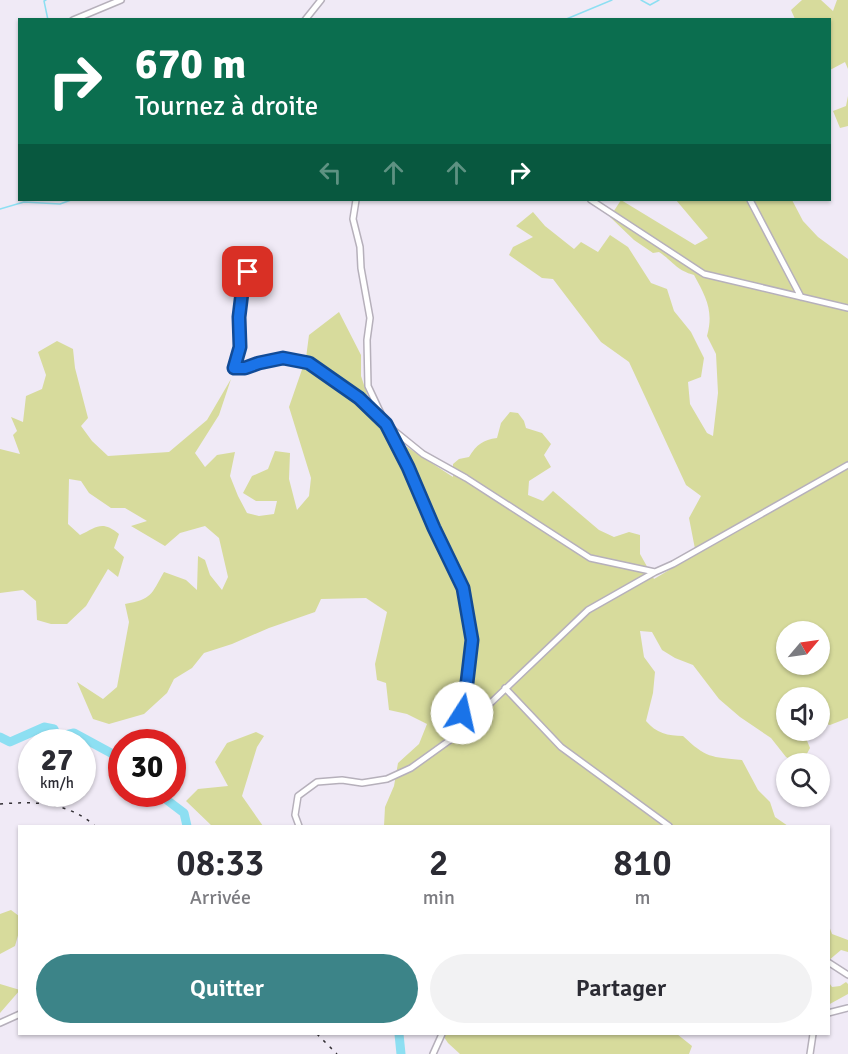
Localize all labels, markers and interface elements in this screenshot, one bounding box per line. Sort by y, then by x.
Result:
text: 670 m [135,39,246,90]
icon: right [36,42,114,120]
text: Tournez à droite [135,90,318,123]
icon: left [314,156,347,189]
icon: ahead [377,156,410,189]
icon: ahead [440,156,473,189]
icon: right [503,156,536,189]
pin [222,246,273,297]
icon: arrive [231,255,264,288]
north arrow [776,621,830,675]
map controls [776,621,830,807]
position arrow [430,681,494,745]
button: sound [776,687,830,741]
speed limit sign: 30 [108,729,186,807]
text: 27 [41,742,73,779]
button: search [776,753,830,807]
text: km/h [40,774,74,792]
text: 08:33 [176,841,264,886]
text: 2 [429,841,449,886]
text: 810 [613,841,672,886]
text: Arrivée [190,885,251,910]
text: min [423,885,455,910]
text: m [634,885,650,910]
button: Quitter [36,954,418,1023]
button: Partager [430,954,812,1023]

